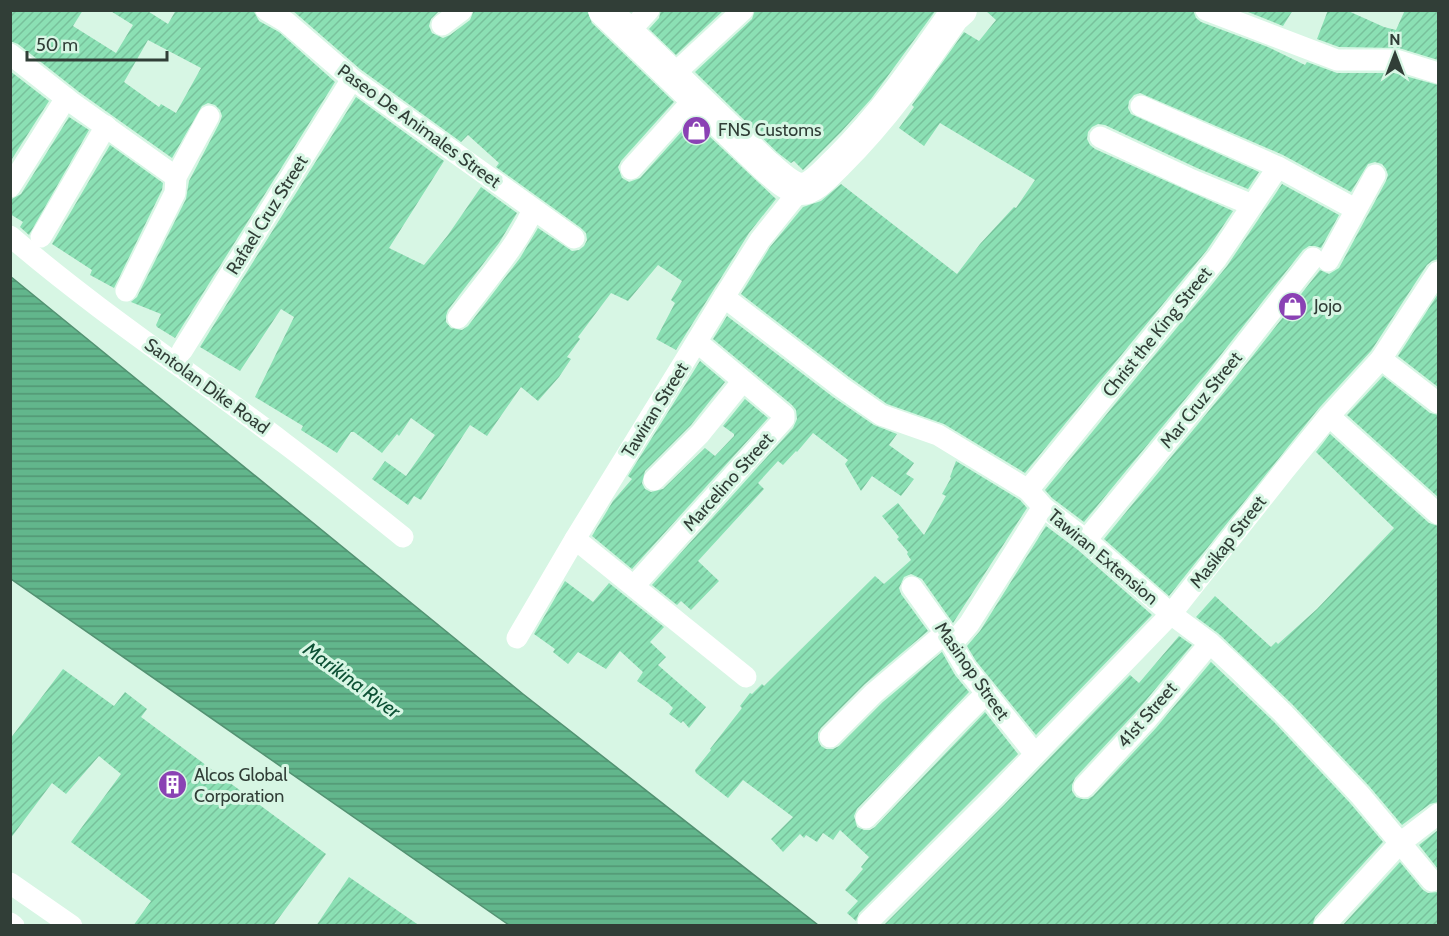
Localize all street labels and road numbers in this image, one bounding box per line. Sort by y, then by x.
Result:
street label: Paseo De Animales Street [333,59,505,193]
street label: Rafael Cruz Street [222,151,312,279]
street label: Christ the King Street [1098,263,1216,401]
street label: Santolan Dike Road [140,333,274,439]
street label: Mar Cruz Street [1155,347,1247,453]
street label: Tawiran Street [617,358,693,462]
street label: Marcelino Street [678,428,778,536]
street label: Masikap Street [1185,491,1271,593]
street label: Tawiran Extension [1043,505,1163,609]
street label: Masinop Street [930,618,1014,724]
street label: 41st Street [1112,678,1182,752]

